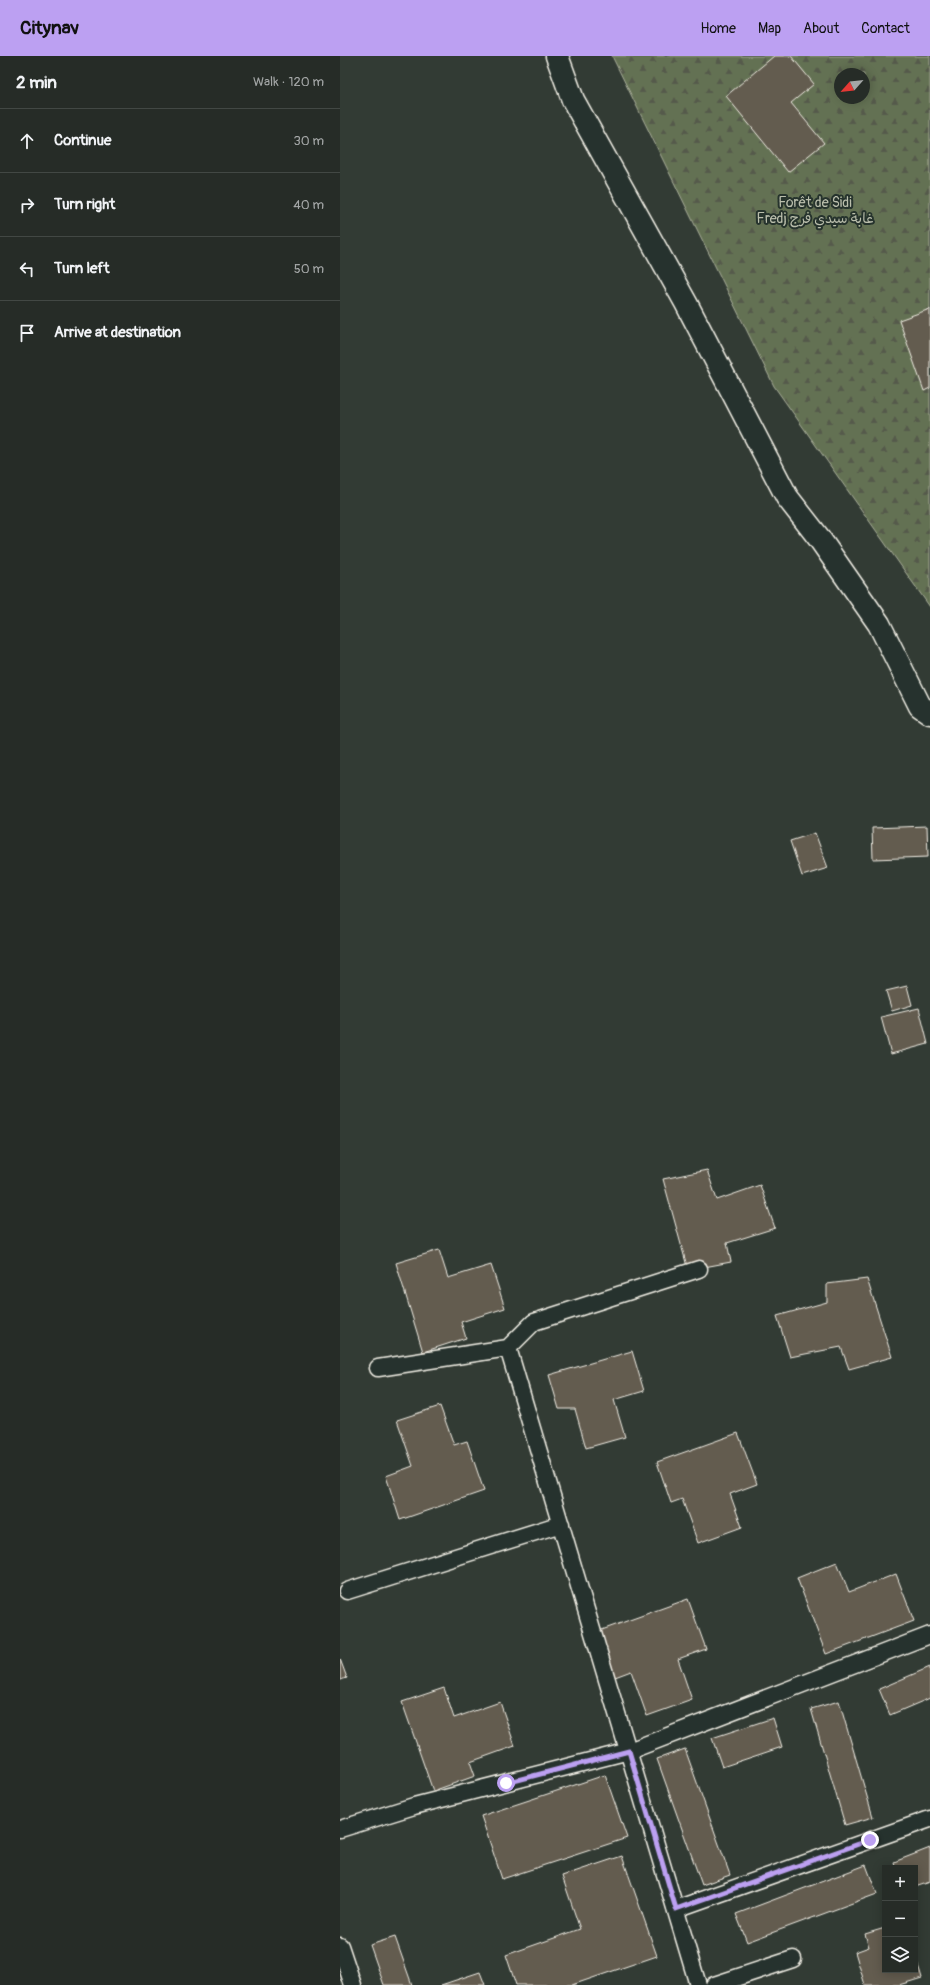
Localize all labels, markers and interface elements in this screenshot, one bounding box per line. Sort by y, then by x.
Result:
text: Citynav [20,16,79,40]
text: Home [701,20,736,37]
text: Map [758,20,781,37]
text: About [803,20,839,37]
text: Contact [861,20,910,37]
north arrow [834,68,870,104]
text: 2 min [16,72,57,93]
text: Walk · 120 m [253,74,324,90]
icon: ahead [16,130,38,152]
text: Continue [54,131,112,150]
text: 30 m [294,133,324,149]
icon: right [16,194,38,216]
park label: Forêt de Sidi Fredj غابة سيدي فرج [756,194,874,229]
text: Turn right [54,195,115,214]
text: 40 m [293,197,324,213]
icon: left [16,258,38,280]
text: Turn left [54,259,110,278]
text: 50 m [294,261,324,277]
icon: arrive [16,322,38,344]
text: Arrive at destination [54,323,181,342]
route start [497,1774,515,1792]
route end [861,1831,879,1849]
map controls [882,1865,918,1973]
button: + [882,1865,918,1901]
button: − [882,1901,918,1937]
button: layers [882,1937,918,1973]

